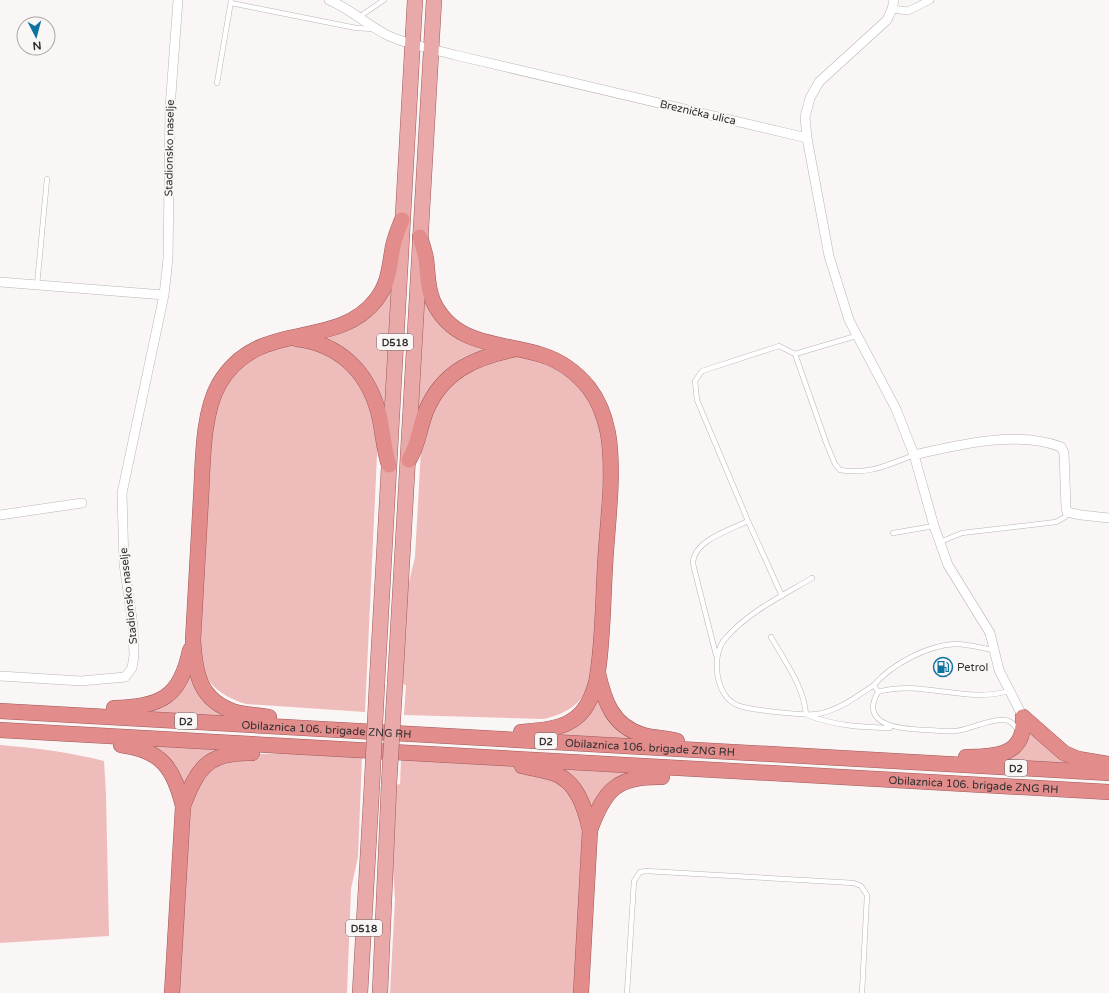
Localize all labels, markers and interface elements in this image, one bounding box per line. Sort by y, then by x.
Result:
north arrow [16,16,56,56]
text: N [32,39,42,52]
street label: Breznička ulica [659,97,737,128]
street label: Stadionsko naselje [162,99,177,197]
road number: D518 [377,334,413,350]
street label: Stadionsko naselje [117,547,140,645]
fuel station icon: Petrol [932,656,954,678]
place label: Petrol [957,661,988,674]
road number: D2 [175,713,197,729]
street label: Obilaznica 106. brigade ZNG RH [241,719,412,741]
road number: D2 [535,733,557,749]
street label: Obilaznica 106. brigade ZNG RH [565,737,735,759]
road number: D2 [1005,760,1027,776]
street label: Obilaznica 106. brigade ZNG RH [888,774,1059,796]
road number: D518 [346,920,382,936]

